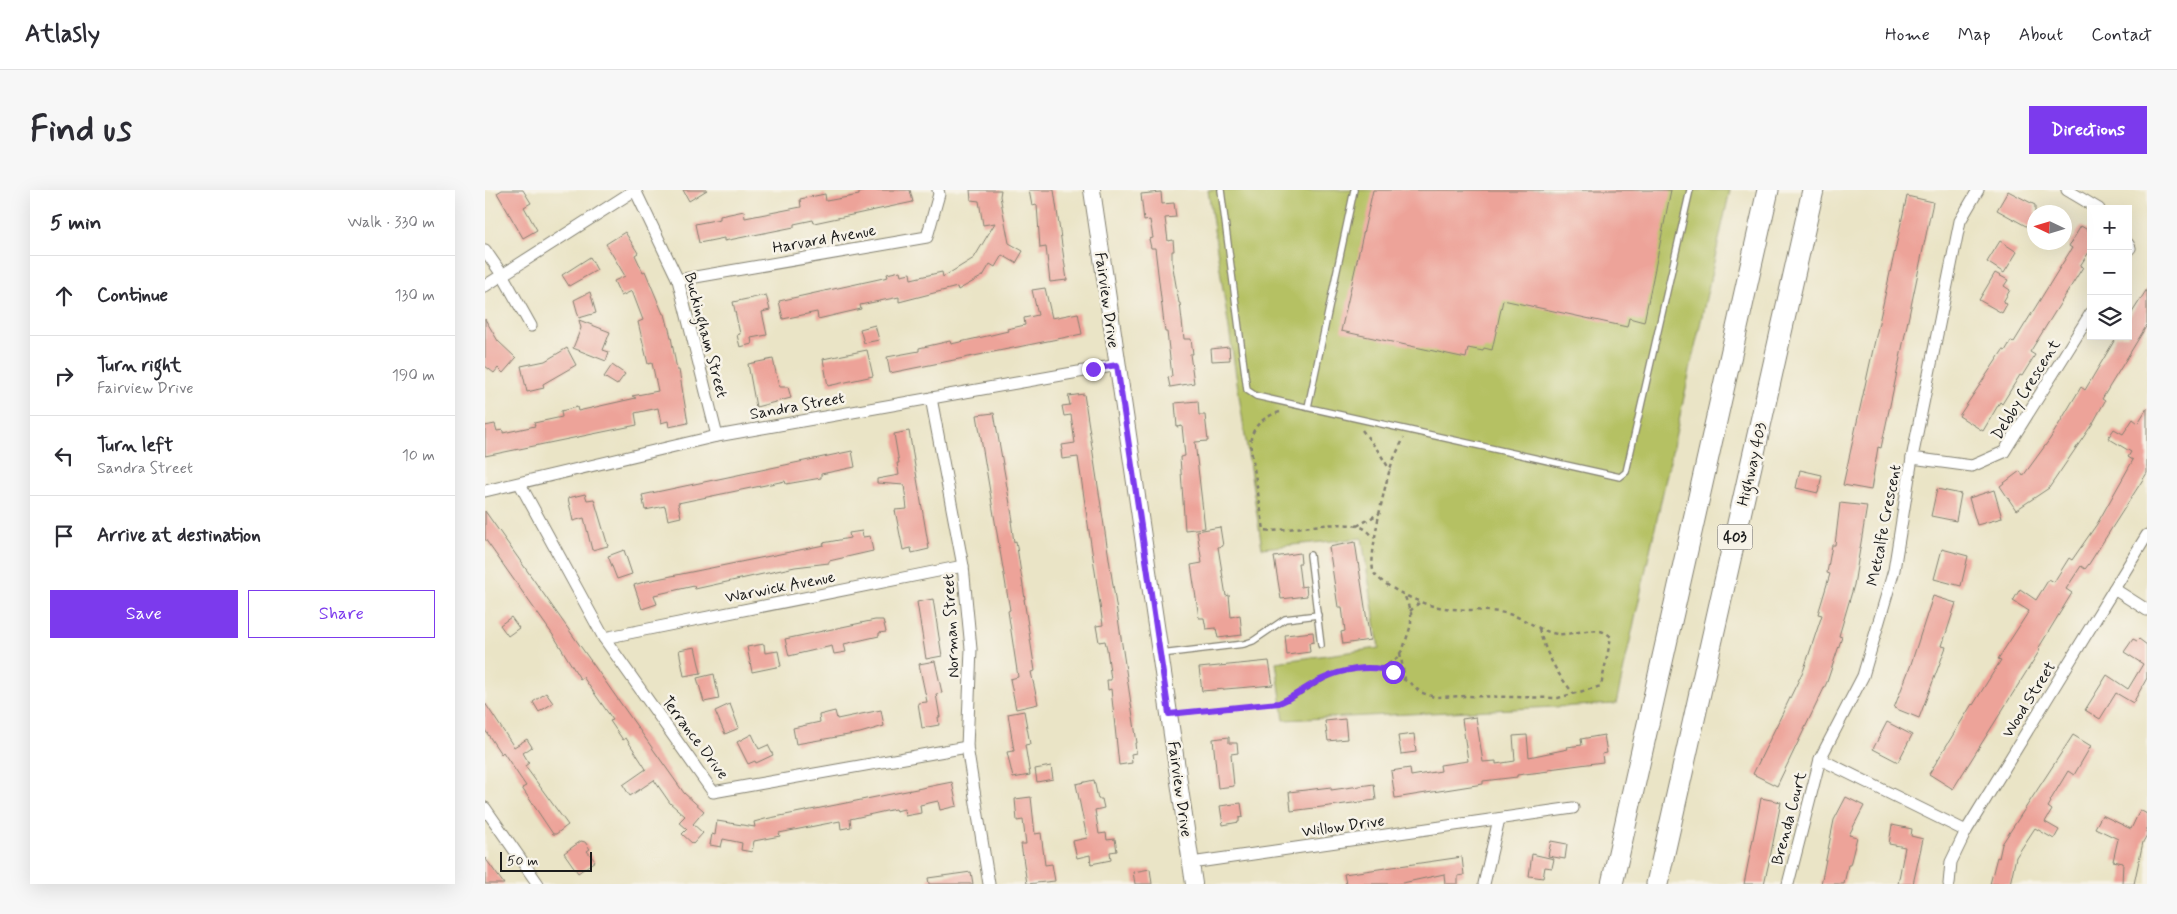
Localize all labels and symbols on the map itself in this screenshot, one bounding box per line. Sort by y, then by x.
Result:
north arrow [2027,205,2072,250]
street label: Harvard Avenue [771,220,878,259]
street label: Fairview Drive [1089,251,1124,349]
street label: Buckingham Street [678,270,732,401]
street label: Debby Crescent [1987,335,2066,444]
route end [1082,358,1105,381]
street label: Sandra Street [748,388,846,425]
street label: Highway 403 [1733,420,1773,508]
street label: Metcalfe Crescent [1862,463,1907,588]
road number: 403 [1717,524,1753,550]
street label: Warwick Avenue [723,566,838,608]
street label: Norman Street [938,573,965,679]
street label: Wood Street [1997,657,2061,742]
route start [1382,661,1405,684]
street label: Terrance Drive [657,692,733,784]
street label: Fairview Drive [1162,740,1197,838]
street label: Brenda Court [1767,769,1812,867]
street label: Willow Drive [1301,810,1386,843]
scale bar [500,849,593,872]

